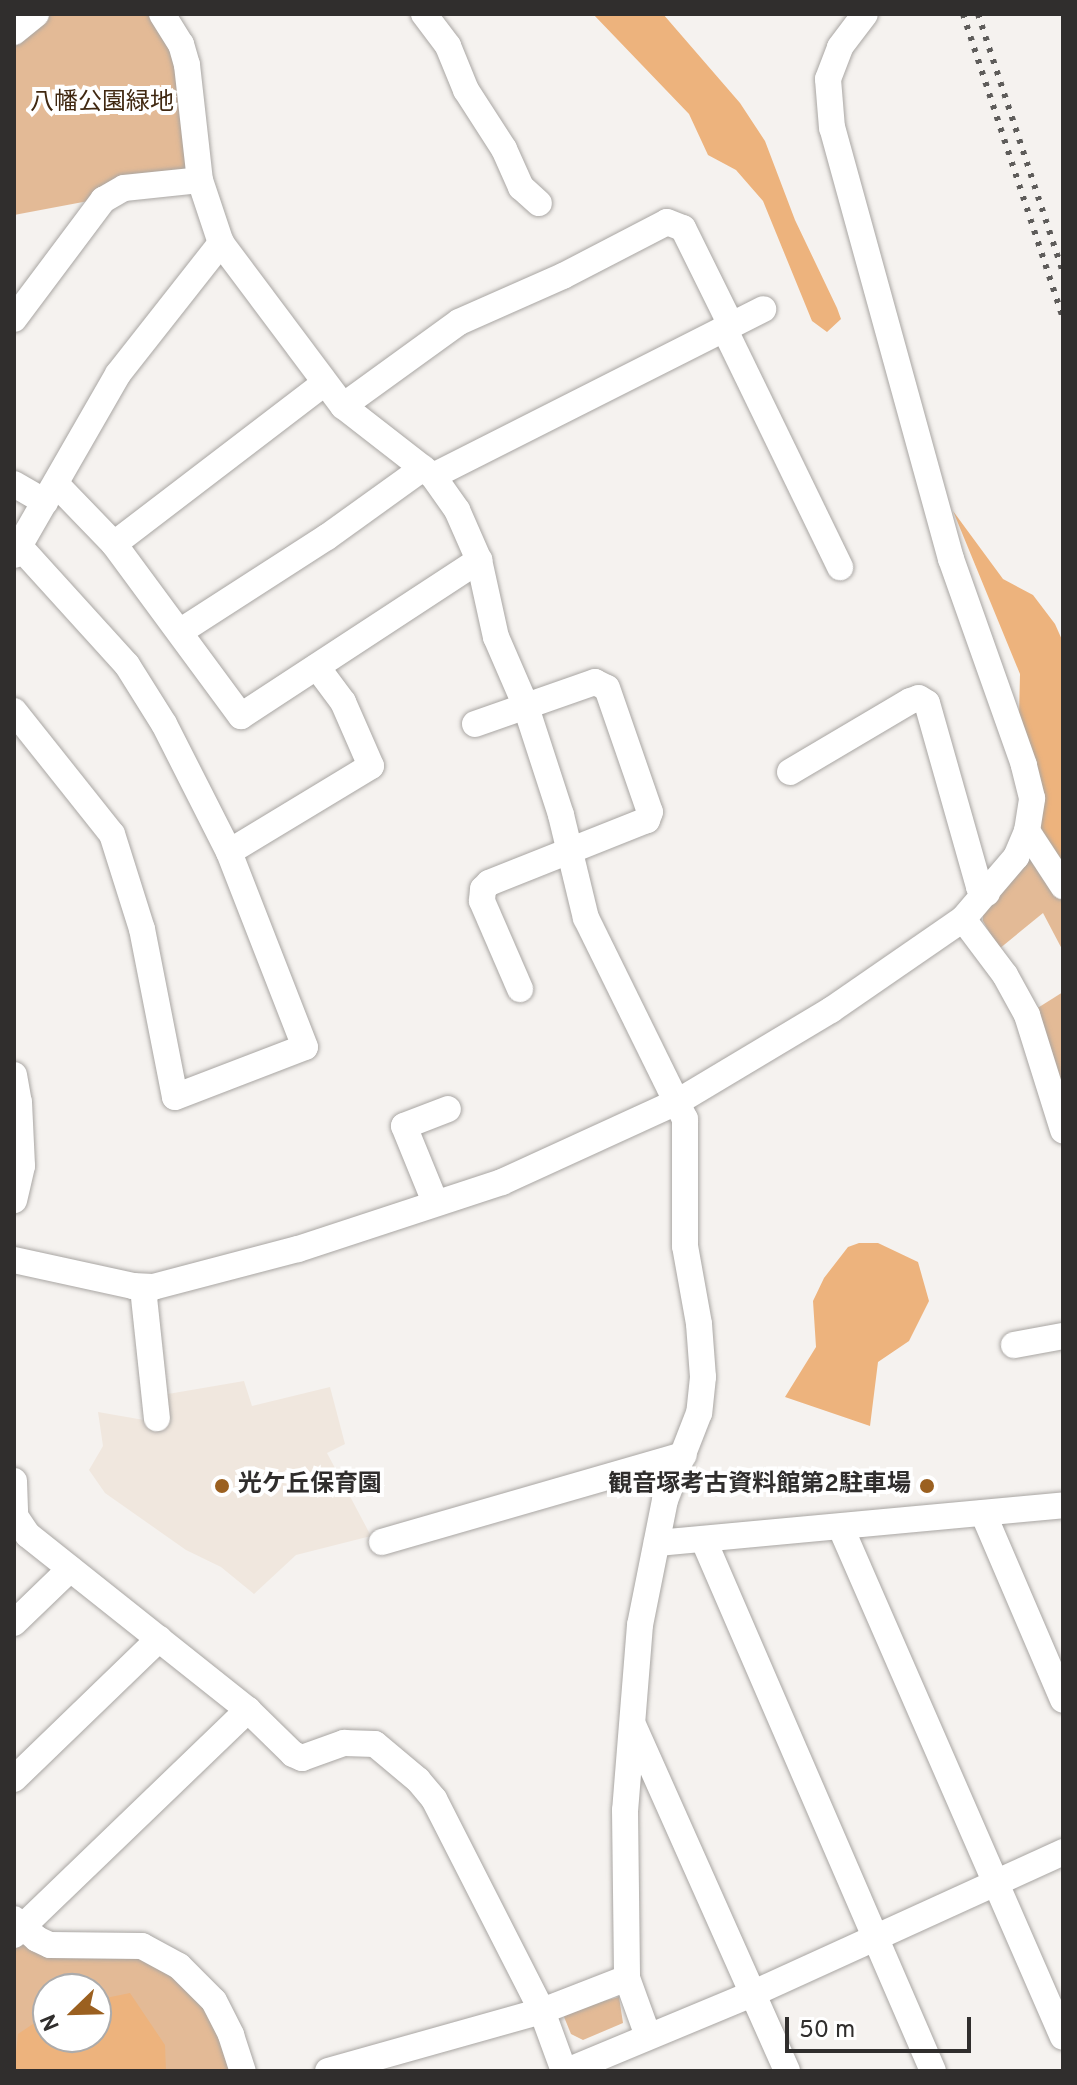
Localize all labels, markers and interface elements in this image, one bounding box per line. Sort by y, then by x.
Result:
park label: 八幡公園緑地 [30,90,174,118]
place label: 光ケ丘保育園 [238,1472,382,1500]
place label: 観音塚考古資料館第2駐車場 [608,1472,911,1500]
marker: 光ケ丘保育園 [213,1477,231,1495]
marker: 観音塚考古資料館第2駐車場 [918,1477,936,1495]
north arrow [32,1973,112,2053]
scale bar [789,2001,975,2051]
text: N [36,2009,67,2034]
text: 50 m [799,2016,855,2046]

